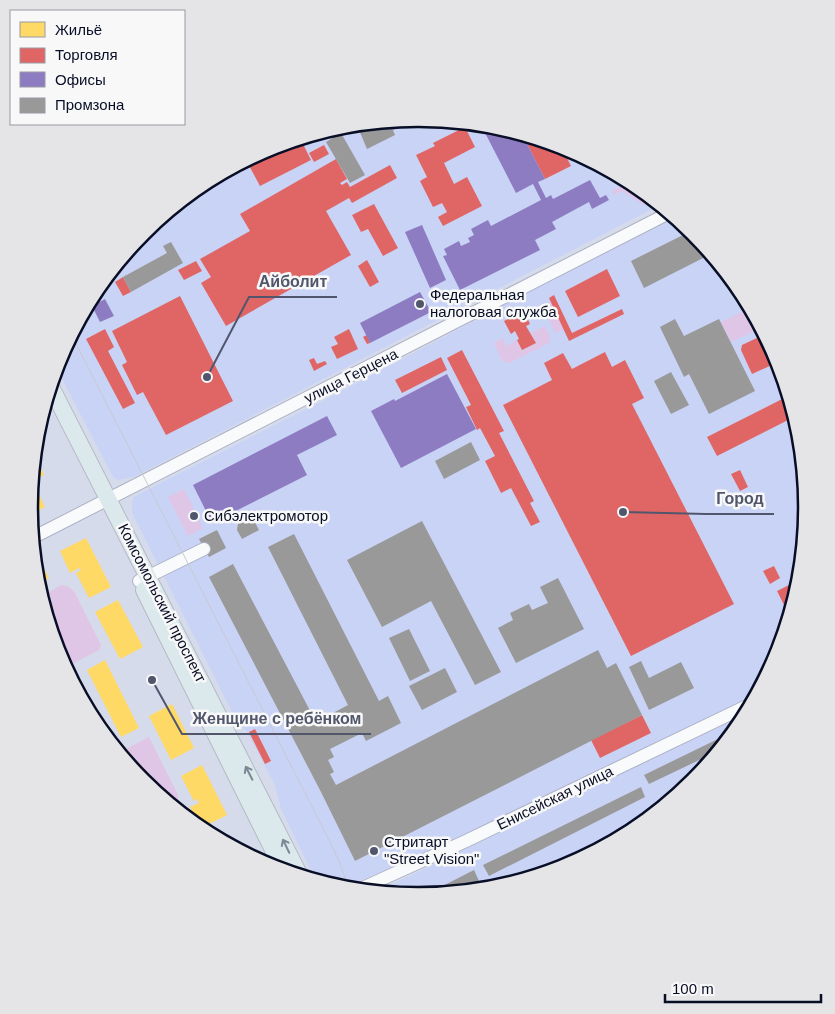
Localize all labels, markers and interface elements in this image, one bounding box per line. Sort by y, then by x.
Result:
legend [10,10,185,125]
text: Жильё [55,21,102,38]
text: Торговля [55,46,118,63]
text: Офисы [55,71,106,88]
text: Промзона [55,96,125,113]
callout: Айболит [249,266,337,297]
text: Айболит [259,273,327,290]
place label: Федеральная налоговая служба [430,286,557,320]
marker: Федеральная налоговая служба [414,298,426,310]
street label: улица Герцена [301,344,401,406]
callout: Город [706,483,774,514]
text: Город [716,490,764,507]
place label: Сибэлектромотор [204,507,328,524]
marker: Сибэлектромотор [188,510,200,522]
street label: Комсомольский проспект [115,521,210,685]
callout: Женщине с ребёнком [182,703,371,734]
text: Женщине с ребёнком [192,710,361,727]
street label: Енисейская улица [494,762,616,833]
one-way arrow [244,766,254,781]
place label: Стритарт "Street Vision" [384,833,479,867]
one-way arrow [281,839,290,854]
marker: Стритарт "Street Vision" [368,845,380,857]
scale bar [665,972,821,1004]
text: 100 m [672,980,714,997]

